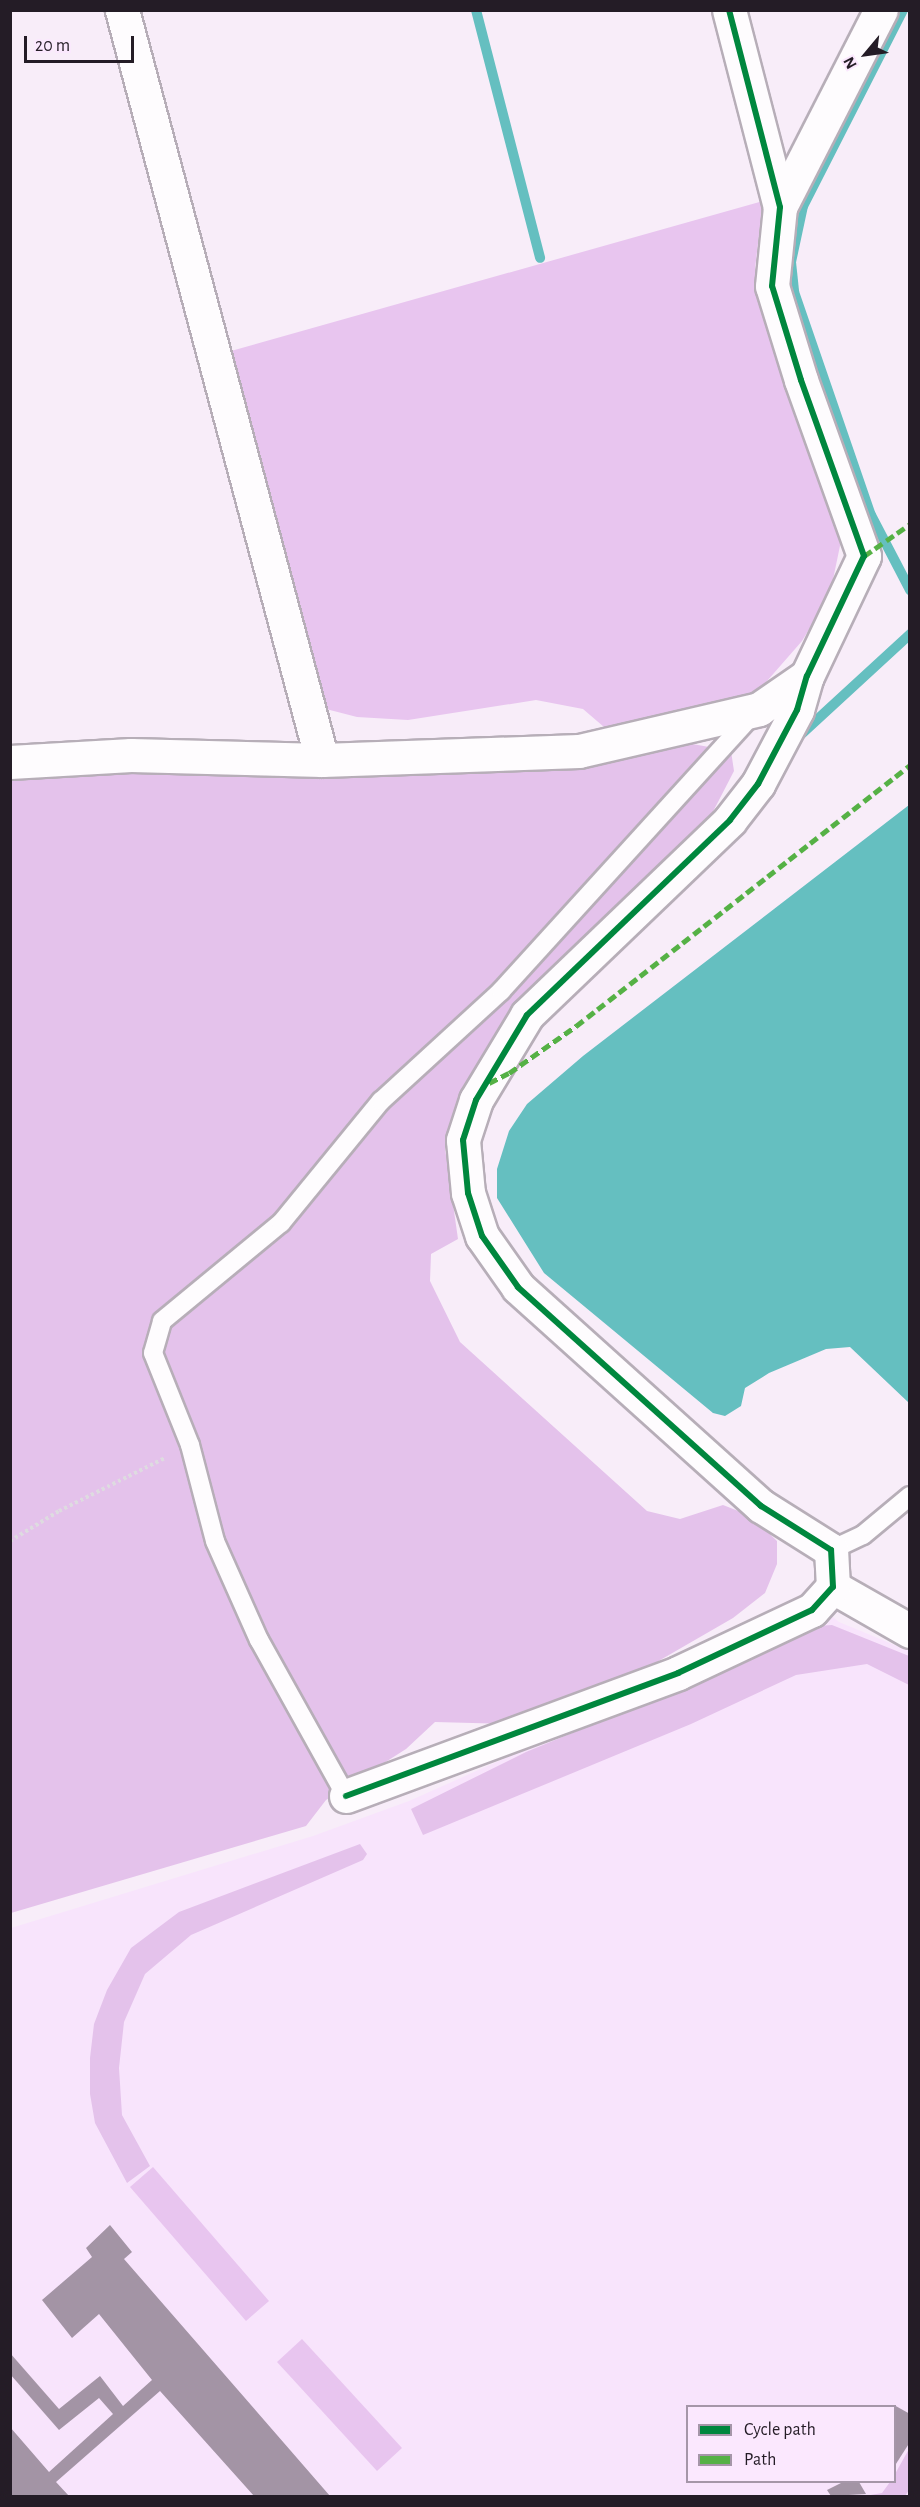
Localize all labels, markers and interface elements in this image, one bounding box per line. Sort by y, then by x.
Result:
scale bar [27,24,136,62]
north arrow [836,24,896,84]
text: 20 m [35,37,70,55]
text: N [841,54,860,71]
legend [686,2405,896,2483]
text: Cycle path [744,2421,816,2439]
text: Path [744,2451,776,2469]

